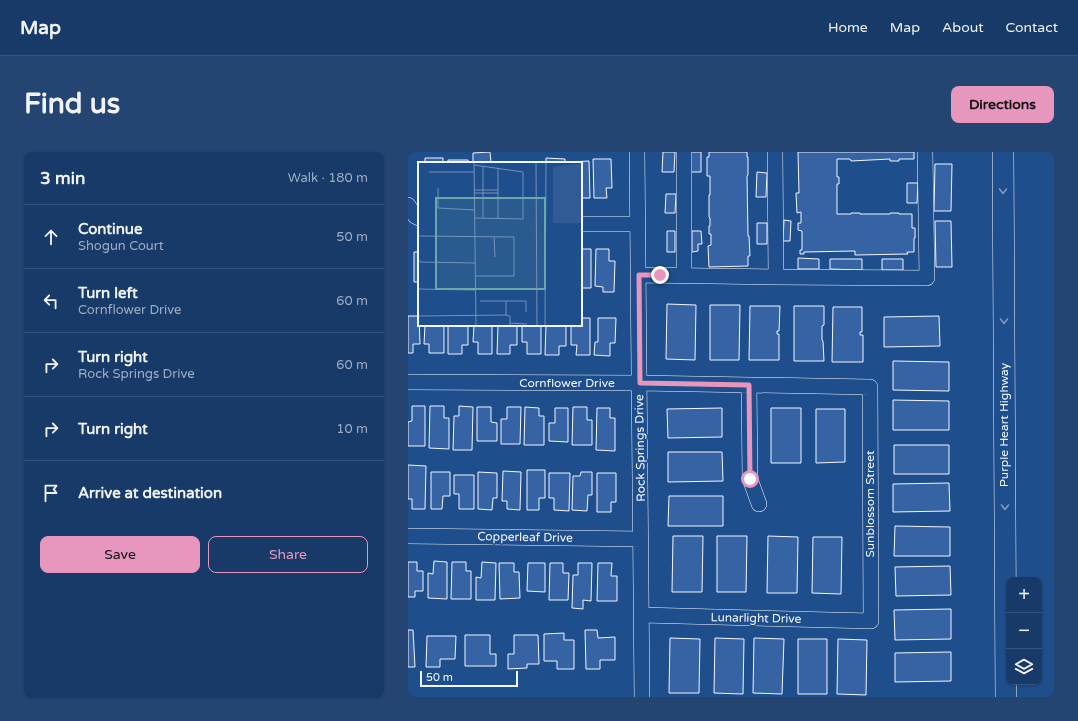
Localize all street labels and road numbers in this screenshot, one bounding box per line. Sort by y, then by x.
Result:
street label: Purple Heart Highway [997,362,1011,487]
street label: Cornflower Drive [519,376,615,390]
street label: Rock Springs Drive [632,394,648,502]
street label: Sunblossom Street [863,450,877,558]
street label: Copperleaf Drive [477,529,573,545]
street label: Lunarlight Drive [710,610,802,626]

